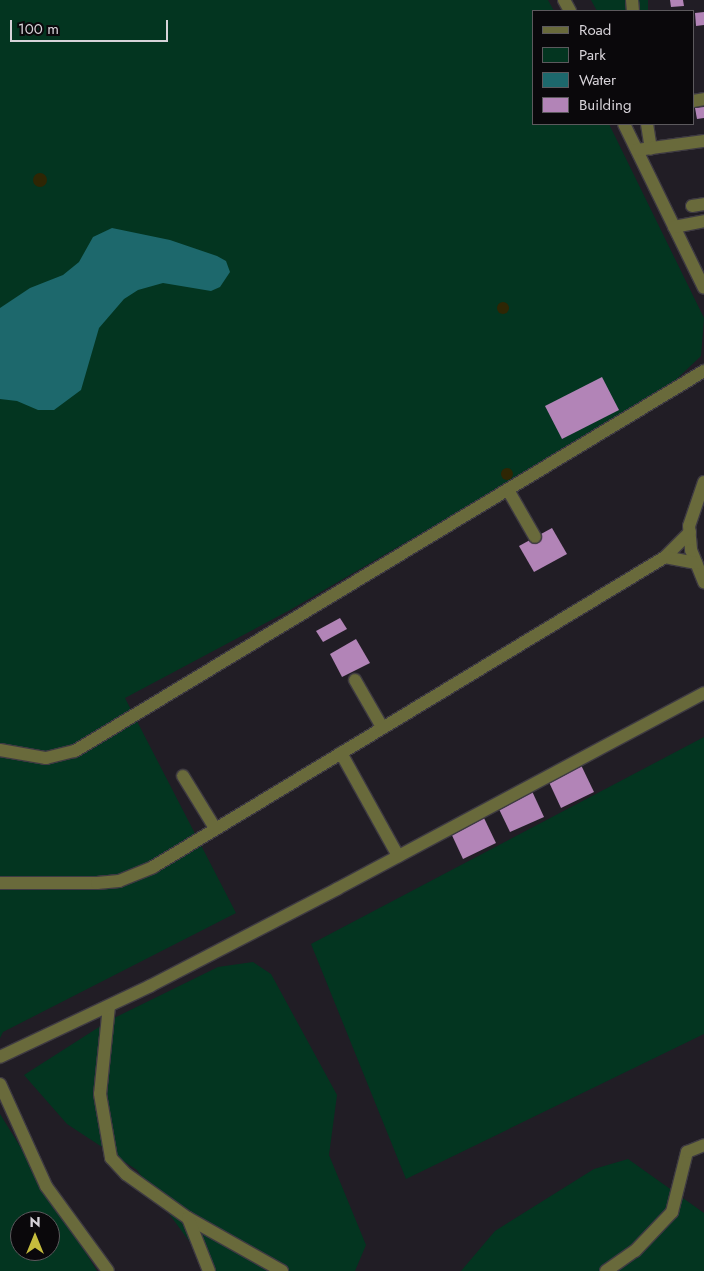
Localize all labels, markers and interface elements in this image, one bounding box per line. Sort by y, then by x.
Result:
scale bar [12,10,170,42]
legend [532,10,694,125]
text: 100 m [18,18,59,40]
text: Road [579,19,611,41]
text: Park [579,44,606,66]
text: Water [579,69,616,91]
text: Building [579,94,631,116]
north arrow [10,1211,60,1261]
text: N [29,1212,41,1232]

